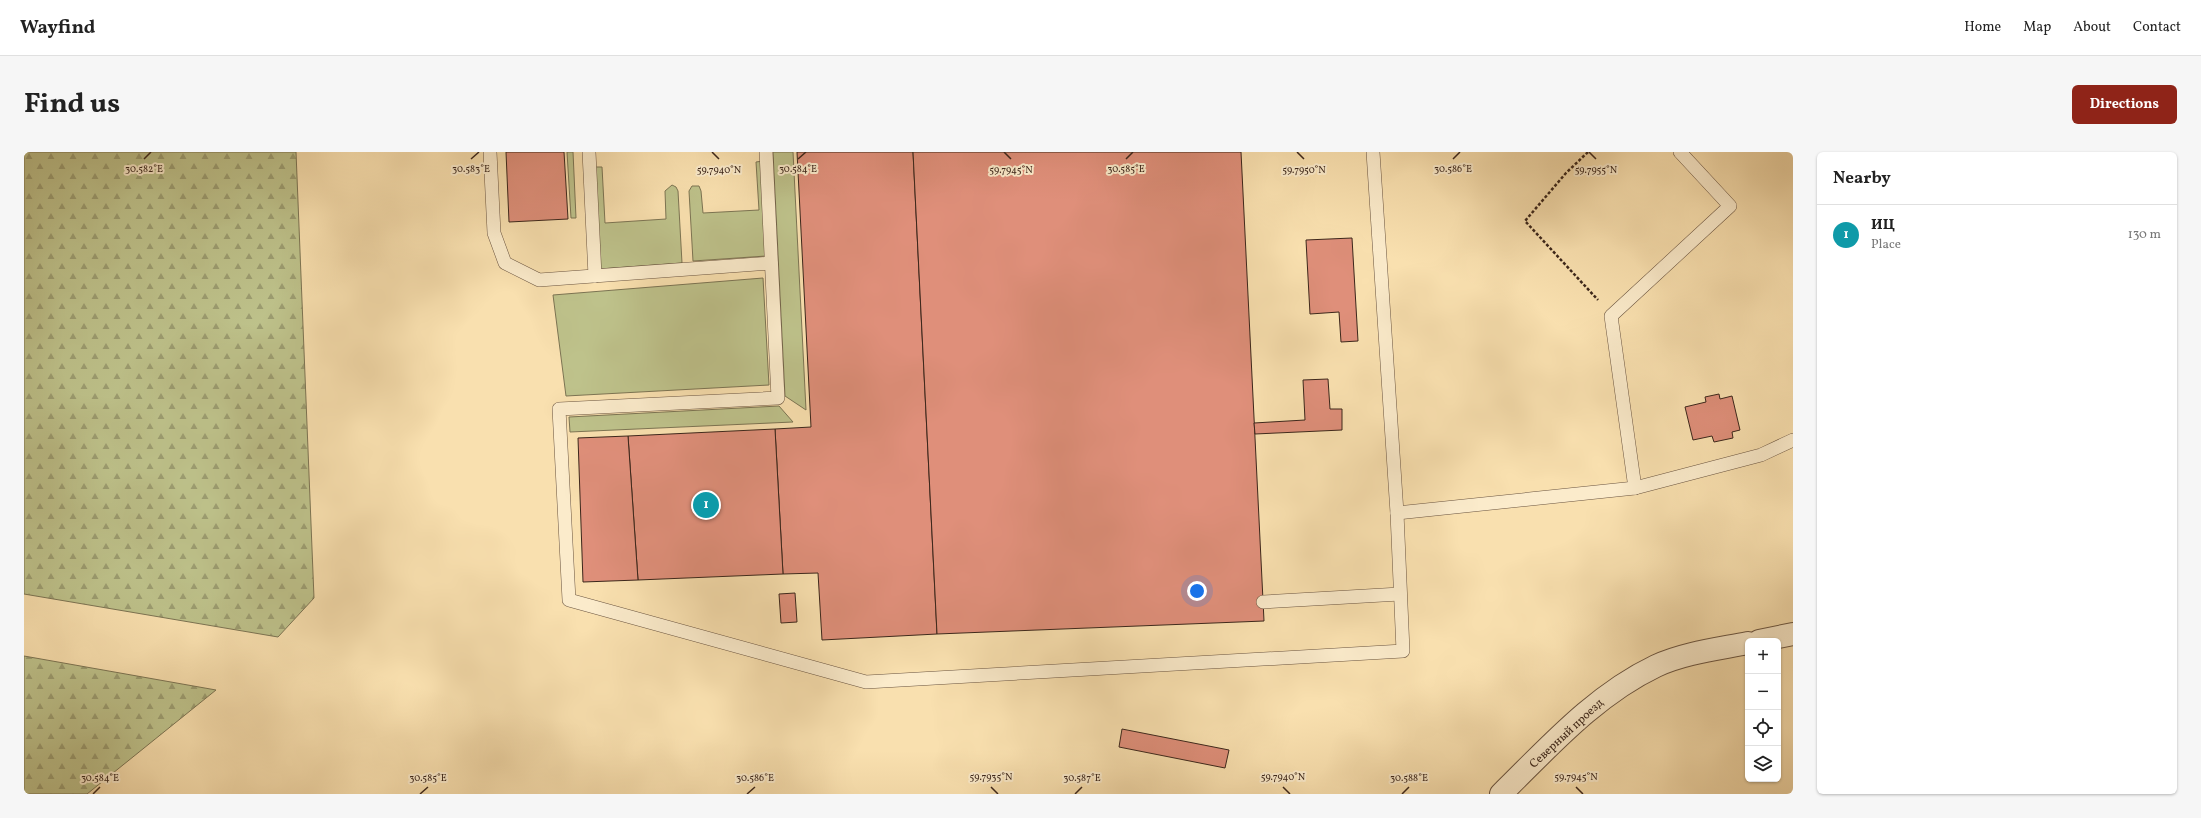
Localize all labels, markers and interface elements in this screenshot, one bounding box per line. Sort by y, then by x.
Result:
text: Wayfind [20,15,95,41]
text: Home [1964,18,2001,37]
text: Map [2023,18,2051,37]
text: About [2073,18,2111,37]
text: Contact [2133,18,2181,37]
text: Find us [24,85,120,124]
button: Directions [2072,85,2177,124]
text: 30.582°E [125,162,163,176]
text: 30.583°E [452,162,490,176]
text: 30.584°E [779,162,817,176]
text: 30.585°E [1107,162,1145,176]
text: 30.586°E [1434,162,1472,176]
text: 59.7940°N [697,163,742,177]
text: 59.7945°N [989,163,1033,177]
text: 59.7950°N [1282,163,1326,177]
text: 59.7955°N [1575,163,1618,177]
text: Nearby [1833,167,1891,190]
text: ИЦ [1871,215,1895,236]
text: 1 [1843,226,1849,244]
text: 130 m [2128,226,2161,244]
text: Place [1871,236,1901,254]
pin: 1 [693,490,719,520]
your location [1187,581,1207,601]
map controls [1745,638,1781,782]
button: + [1745,638,1781,674]
button: − [1745,674,1781,710]
street label: Северный проезд [1526,695,1607,772]
button: locate [1745,710,1781,746]
button: layers [1745,746,1781,782]
text: 59.7935°N [970,770,1013,784]
text: 59.7940°N [1261,770,1306,784]
text: 59.7945°N [1554,770,1598,784]
text: 30.584°E [81,771,119,785]
text: 30.585°E [409,771,447,785]
text: 30.586°E [736,771,774,785]
text: 30.587°E [1063,771,1101,785]
text: 30.588°E [1390,771,1428,785]

